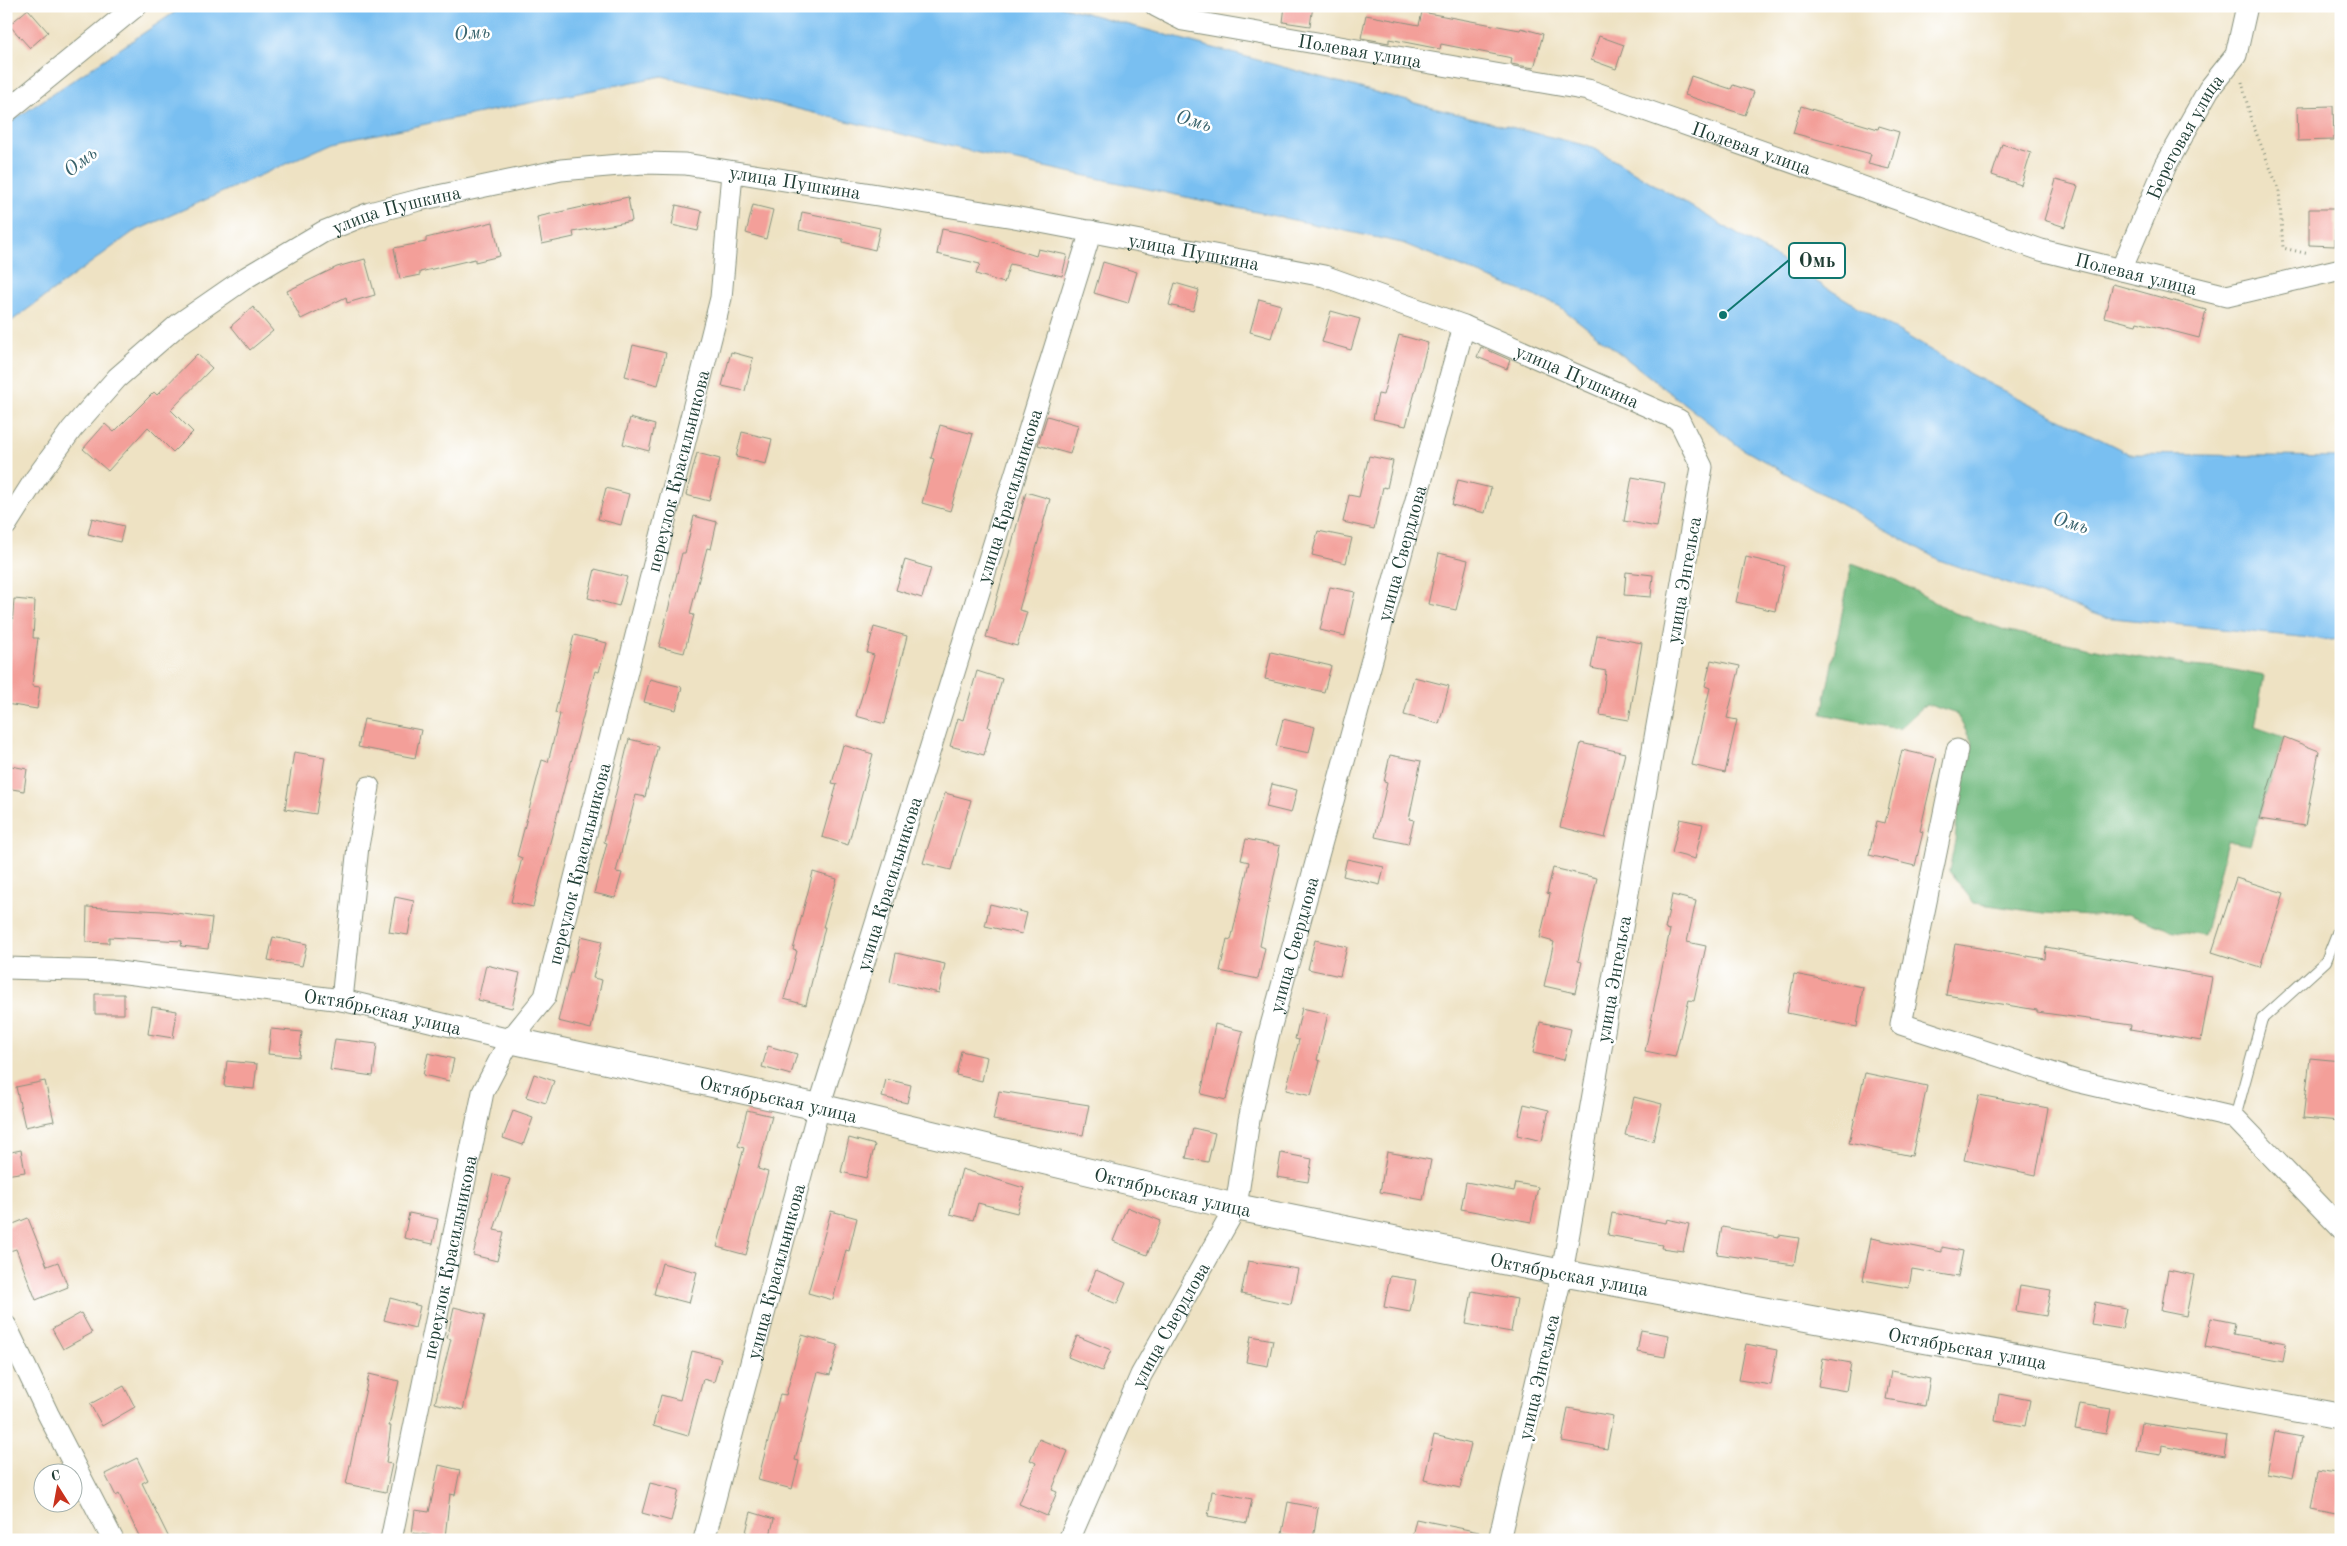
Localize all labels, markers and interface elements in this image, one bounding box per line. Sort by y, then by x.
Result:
water label: Омь [453,22,491,46]
street label: Полевая улица [1296,33,1423,73]
street label: Береговая улица [2145,71,2229,203]
water label: Омь [1173,107,1214,137]
street label: Полевая улица [1689,120,1814,180]
water label: Омь [61,143,102,182]
street label: улица Пушкина [727,164,862,204]
street label: улица Пушкина [330,184,464,239]
street label: улица Пушкина [1126,232,1261,276]
callout: Омь [1789,243,1845,278]
text: Омь [1799,252,1835,272]
street label: Полевая улица [2073,252,2199,300]
street label: улица Пушкина [1512,343,1642,414]
street label: переулок Красильникова [645,368,715,575]
street label: улица Красильникова [975,407,1047,586]
street label: улица Свердлова [1376,483,1432,624]
water label: Омь [2050,509,2091,539]
street label: улица Энгельса [1665,515,1706,645]
street label: переулок Красильникова [546,760,616,967]
street label: улица Красильникова [855,794,927,974]
street label: улица Свердлова [1268,874,1324,1016]
street label: улица Энгельса [1595,914,1636,1044]
street label: Октябрьская улица [302,988,464,1040]
street label: Октябрьская улица [698,1074,859,1128]
street label: переулок Красильникова [421,1153,482,1361]
street label: Октябрьская улица [1092,1166,1253,1222]
street label: улица Красильникова [745,1181,810,1362]
street label: Октябрьская улица [1488,1252,1650,1301]
street label: улица Свердлова [1130,1259,1215,1391]
street label: улица Энгельса [1517,1312,1564,1442]
street label: Октябрьская улица [1886,1326,2049,1374]
north arrow [32,1464,82,1514]
text: С [50,1468,62,1484]

